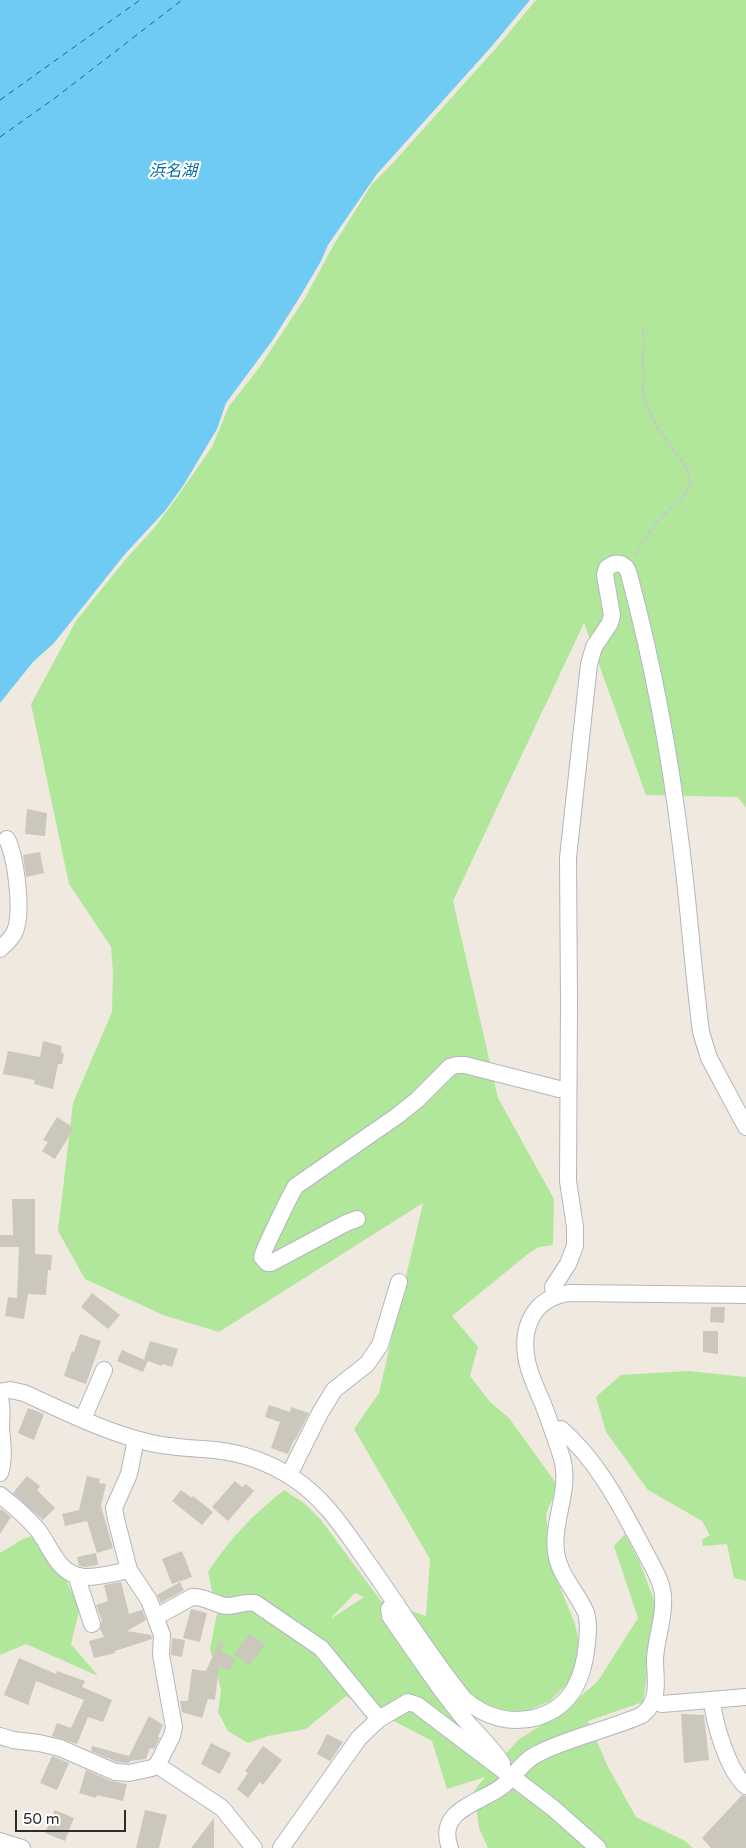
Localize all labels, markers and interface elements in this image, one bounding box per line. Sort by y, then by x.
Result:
water label: 浜名湖 [149,162,197,182]
scale bar [18,1800,129,1832]
text: 50 m [23,1810,60,1828]

